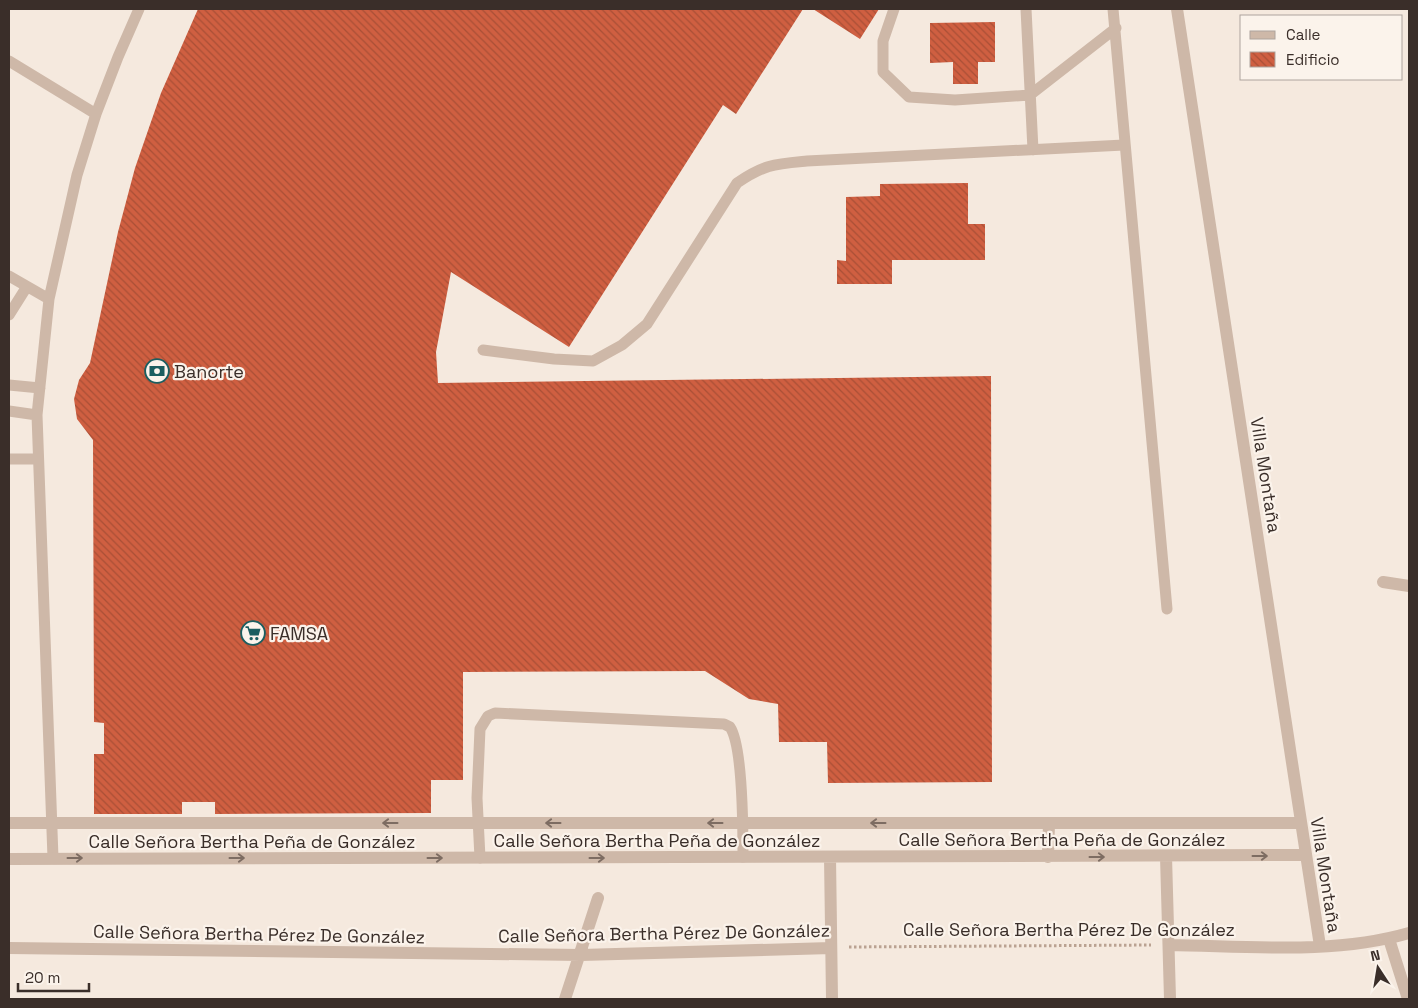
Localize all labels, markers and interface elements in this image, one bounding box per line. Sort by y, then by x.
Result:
legend [1240,15,1403,80]
text: Calle [1286,25,1321,44]
text: Edificio [1286,50,1340,69]
bank icon: Banorte [144,358,170,384]
place label: Banorte [174,360,244,383]
street label: Villa Montaña [1246,416,1286,534]
supermarket icon: FAMSA [240,620,266,646]
place label: FAMSA [270,622,328,645]
street label: Villa Montaña [1306,816,1346,934]
one-way arrow [383,818,399,828]
one-way arrow [545,818,562,828]
one-way arrow [708,818,724,828]
one-way arrow [870,818,886,828]
street label: Calle Señora Bertha Peña de González [899,828,1225,851]
street label: Calle Señora Bertha Peña de González [494,829,820,852]
street label: Calle Señora Bertha Peña de González [89,830,415,853]
one-way arrow [1251,851,1267,861]
one-way arrow [1088,852,1105,862]
one-way arrow [66,853,83,863]
one-way arrow [229,853,245,863]
one-way arrow [426,853,443,863]
one-way arrow [589,853,605,863]
street label: Calle Señora Bertha Pérez De González [903,918,1235,941]
street label: Calle Señora Bertha Pérez De González [498,919,830,947]
street label: Calle Señora Bertha Pérez De González [93,920,425,948]
north arrow [1353,943,1403,993]
text: N [1369,946,1382,965]
scale bar [18,960,89,992]
text: 20 m [25,968,60,987]

